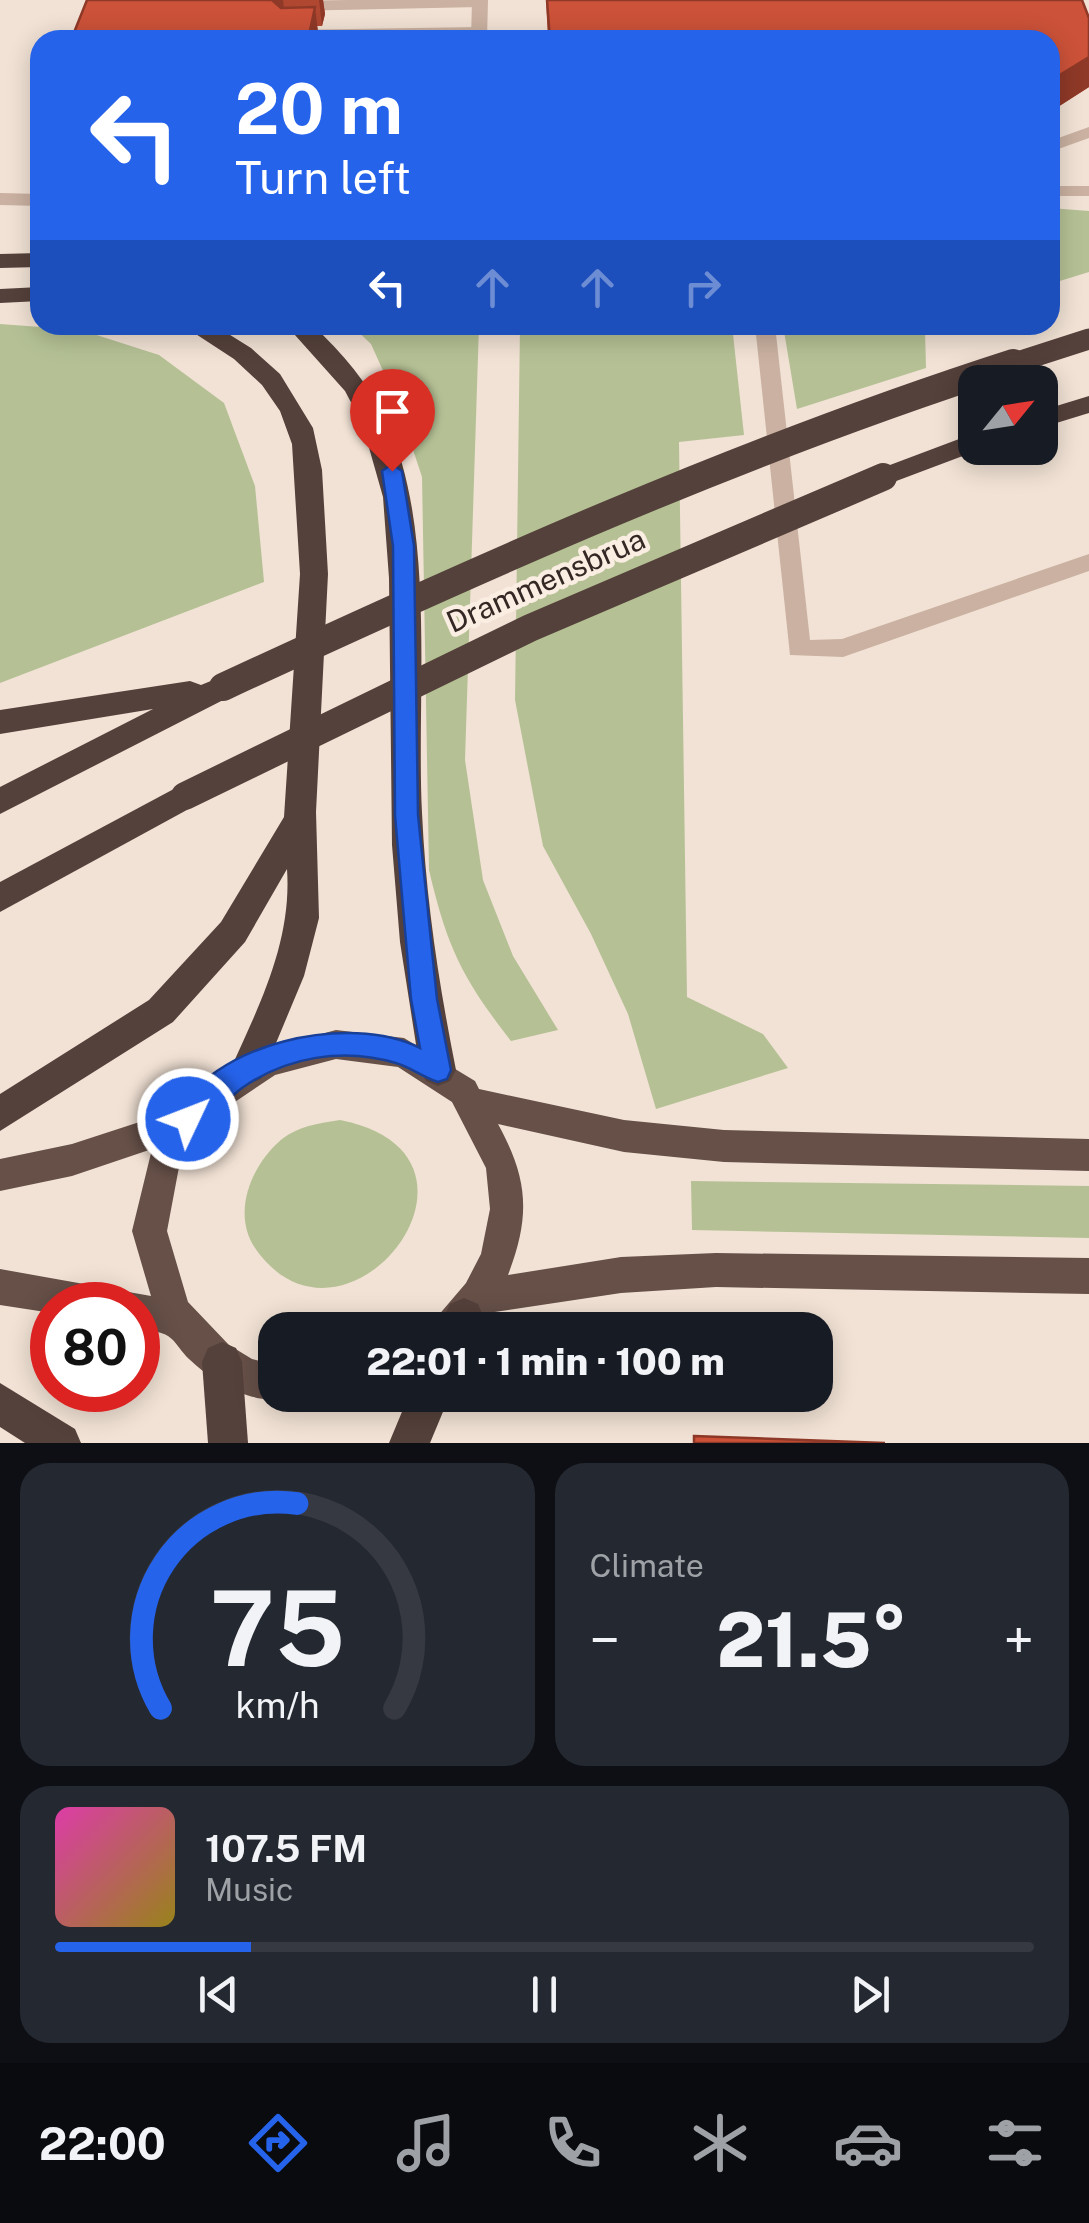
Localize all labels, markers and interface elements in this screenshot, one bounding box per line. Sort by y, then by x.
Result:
text: 20 m [235,67,403,150]
icon: left [70,70,200,200]
text: Turn left [235,151,411,204]
icon: left [360,260,415,315]
icon: ahead [465,260,520,315]
icon: ahead [570,260,625,315]
icon: right [675,260,730,315]
north arrow [958,365,1058,465]
map controls [958,365,1058,465]
pin [350,369,435,472]
icon: arrive [365,384,420,439]
street label: Drammensbrua [441,520,650,640]
position arrow [136,1067,240,1171]
speed limit sign: 80 [30,1282,160,1412]
text: 22:01 · 1 min · 100 m [366,1339,725,1384]
text: Climate [590,1547,704,1584]
text: 75 [210,1567,345,1689]
text: 21.5° [716,1596,907,1684]
text: − [590,1608,620,1672]
text: + [1004,1608,1034,1672]
text: km/h [235,1684,319,1726]
text: 107.5 FM [205,1826,367,1871]
text: Music [205,1871,293,1908]
icon: previous [191,1967,246,2022]
icon: pause [517,1967,572,2022]
icon: next [843,1967,898,2022]
icon: directions [243,2108,313,2178]
icon: music [391,2108,461,2178]
icon: phone [538,2108,608,2178]
icon: climate [685,2108,755,2178]
icon: car [833,2108,903,2178]
icon: filters [980,2108,1050,2178]
text: 22:00 [39,2117,166,2170]

